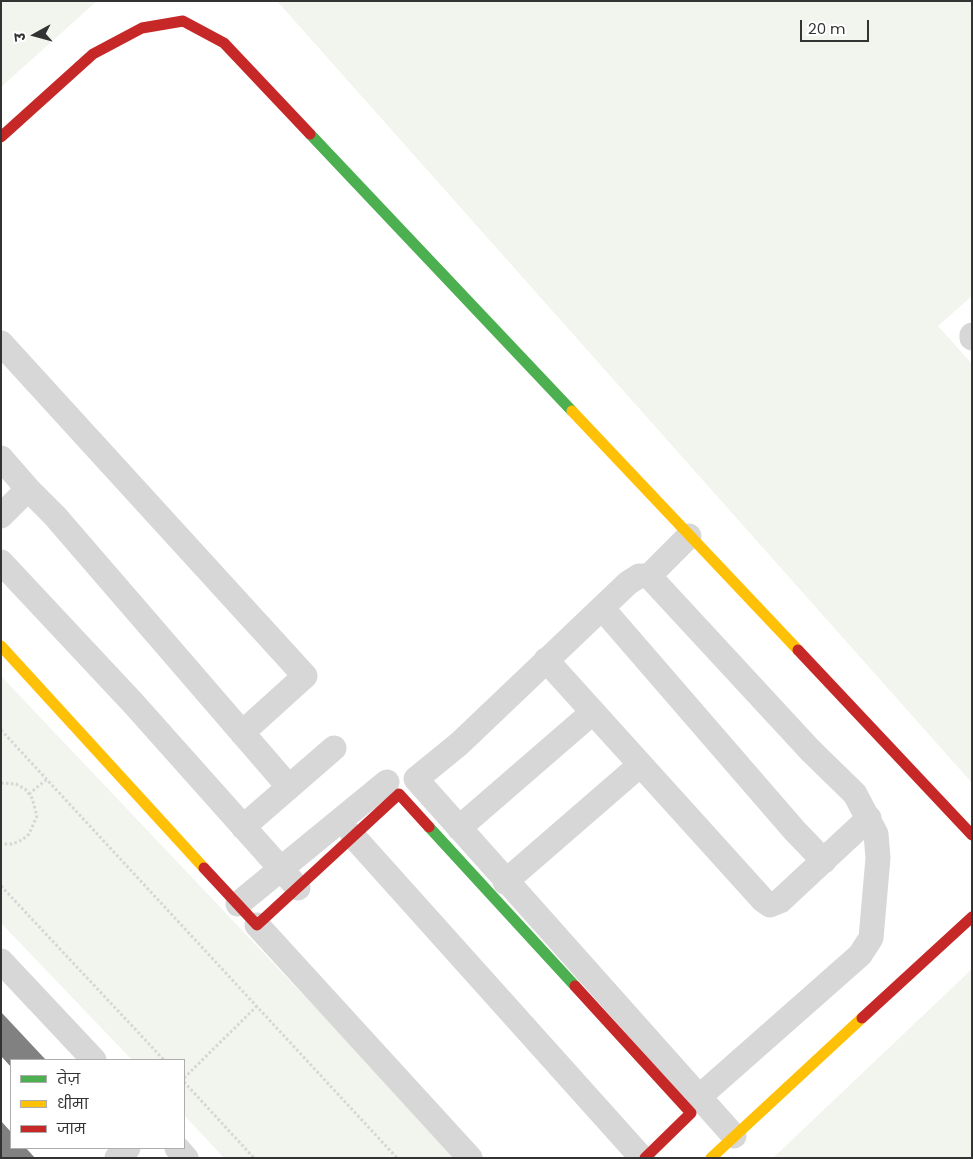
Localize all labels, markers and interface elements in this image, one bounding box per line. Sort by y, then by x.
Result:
north arrow [10,10,60,60]
scale bar [803,10,872,42]
text: 20 m [808,18,846,39]
text: उ [10,32,31,42]
legend [10,1059,185,1149]
text: तेज़ [57,1068,80,1089]
text: धीमा [57,1093,88,1114]
text: जाम [57,1118,86,1139]

